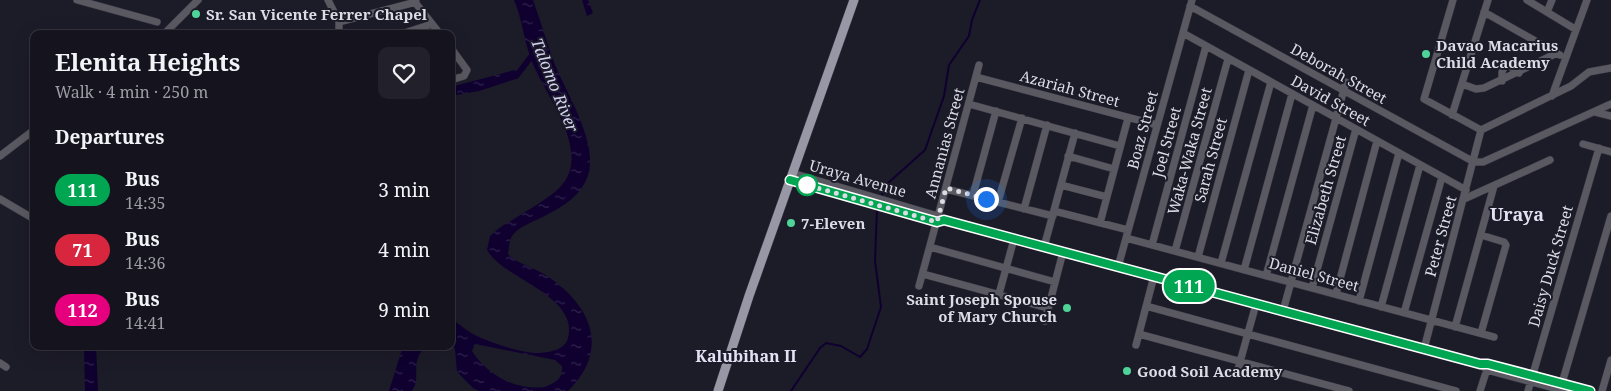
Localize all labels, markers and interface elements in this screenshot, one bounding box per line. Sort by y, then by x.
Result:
place label: Sr. San Vicente Ferrer Chapel [206,4,428,24]
marker: Sr. San Vicente Ferrer Chapel [190,8,202,20]
water label: Talomo River [526,35,584,136]
place label: Davao Macarius Child Academy [1436,35,1558,72]
street label: Deborah Street [1287,38,1391,108]
text: Elenita Heights [55,45,240,78]
button: heart [378,47,430,99]
marker: Davao Macarius Child Academy [1420,48,1432,60]
street label: Azariah Street [1018,65,1122,111]
street label: David Street [1288,70,1374,130]
text: Walk · 4 min · 250 m [55,81,208,103]
street label: Annanias Street [920,85,968,201]
street label: Waka-Waka Street [1162,85,1216,217]
street label: Boaz Street [1122,89,1162,171]
street label: Joel Street [1147,104,1185,181]
street label: Sarah Street [1189,115,1231,205]
text: Departures [55,124,164,150]
street label: Elizabeth Street [1300,133,1350,247]
street label: Uraya Avenue [807,155,909,201]
text: Bus [125,166,160,192]
unlabelled marker [796,174,818,196]
text: 3 min [378,177,430,203]
text: 111 [67,178,98,202]
your location [974,187,999,212]
text: 14:35 [125,192,165,214]
street label: Peter Street [1420,193,1460,279]
district label: Uraya [1490,202,1544,226]
street label: Daisy Duck Street [1523,203,1577,329]
place label: 7-Eleven [801,213,865,233]
marker: 7-Eleven [785,217,797,229]
text: Bus [125,226,160,252]
text: 4 min [378,237,430,263]
text: 71 [72,238,93,262]
text: 14:36 [125,252,165,274]
street label: Daniel Street [1267,252,1361,296]
line badge: 111 [1160,270,1218,302]
text: 111 [1174,274,1204,298]
text: Bus [125,286,160,312]
place label: Saint Joseph Spouse of Mary Church [906,289,1057,326]
text: 9 min [378,297,430,323]
text: 112 [67,298,98,322]
marker: Saint Joseph Spouse of Mary Church [1061,302,1073,314]
text: 14:41 [125,312,165,334]
district label: Kalubihan II [695,345,797,367]
place label: Good Soil Academy [1137,361,1283,381]
marker: Good Soil Academy [1121,365,1133,377]

